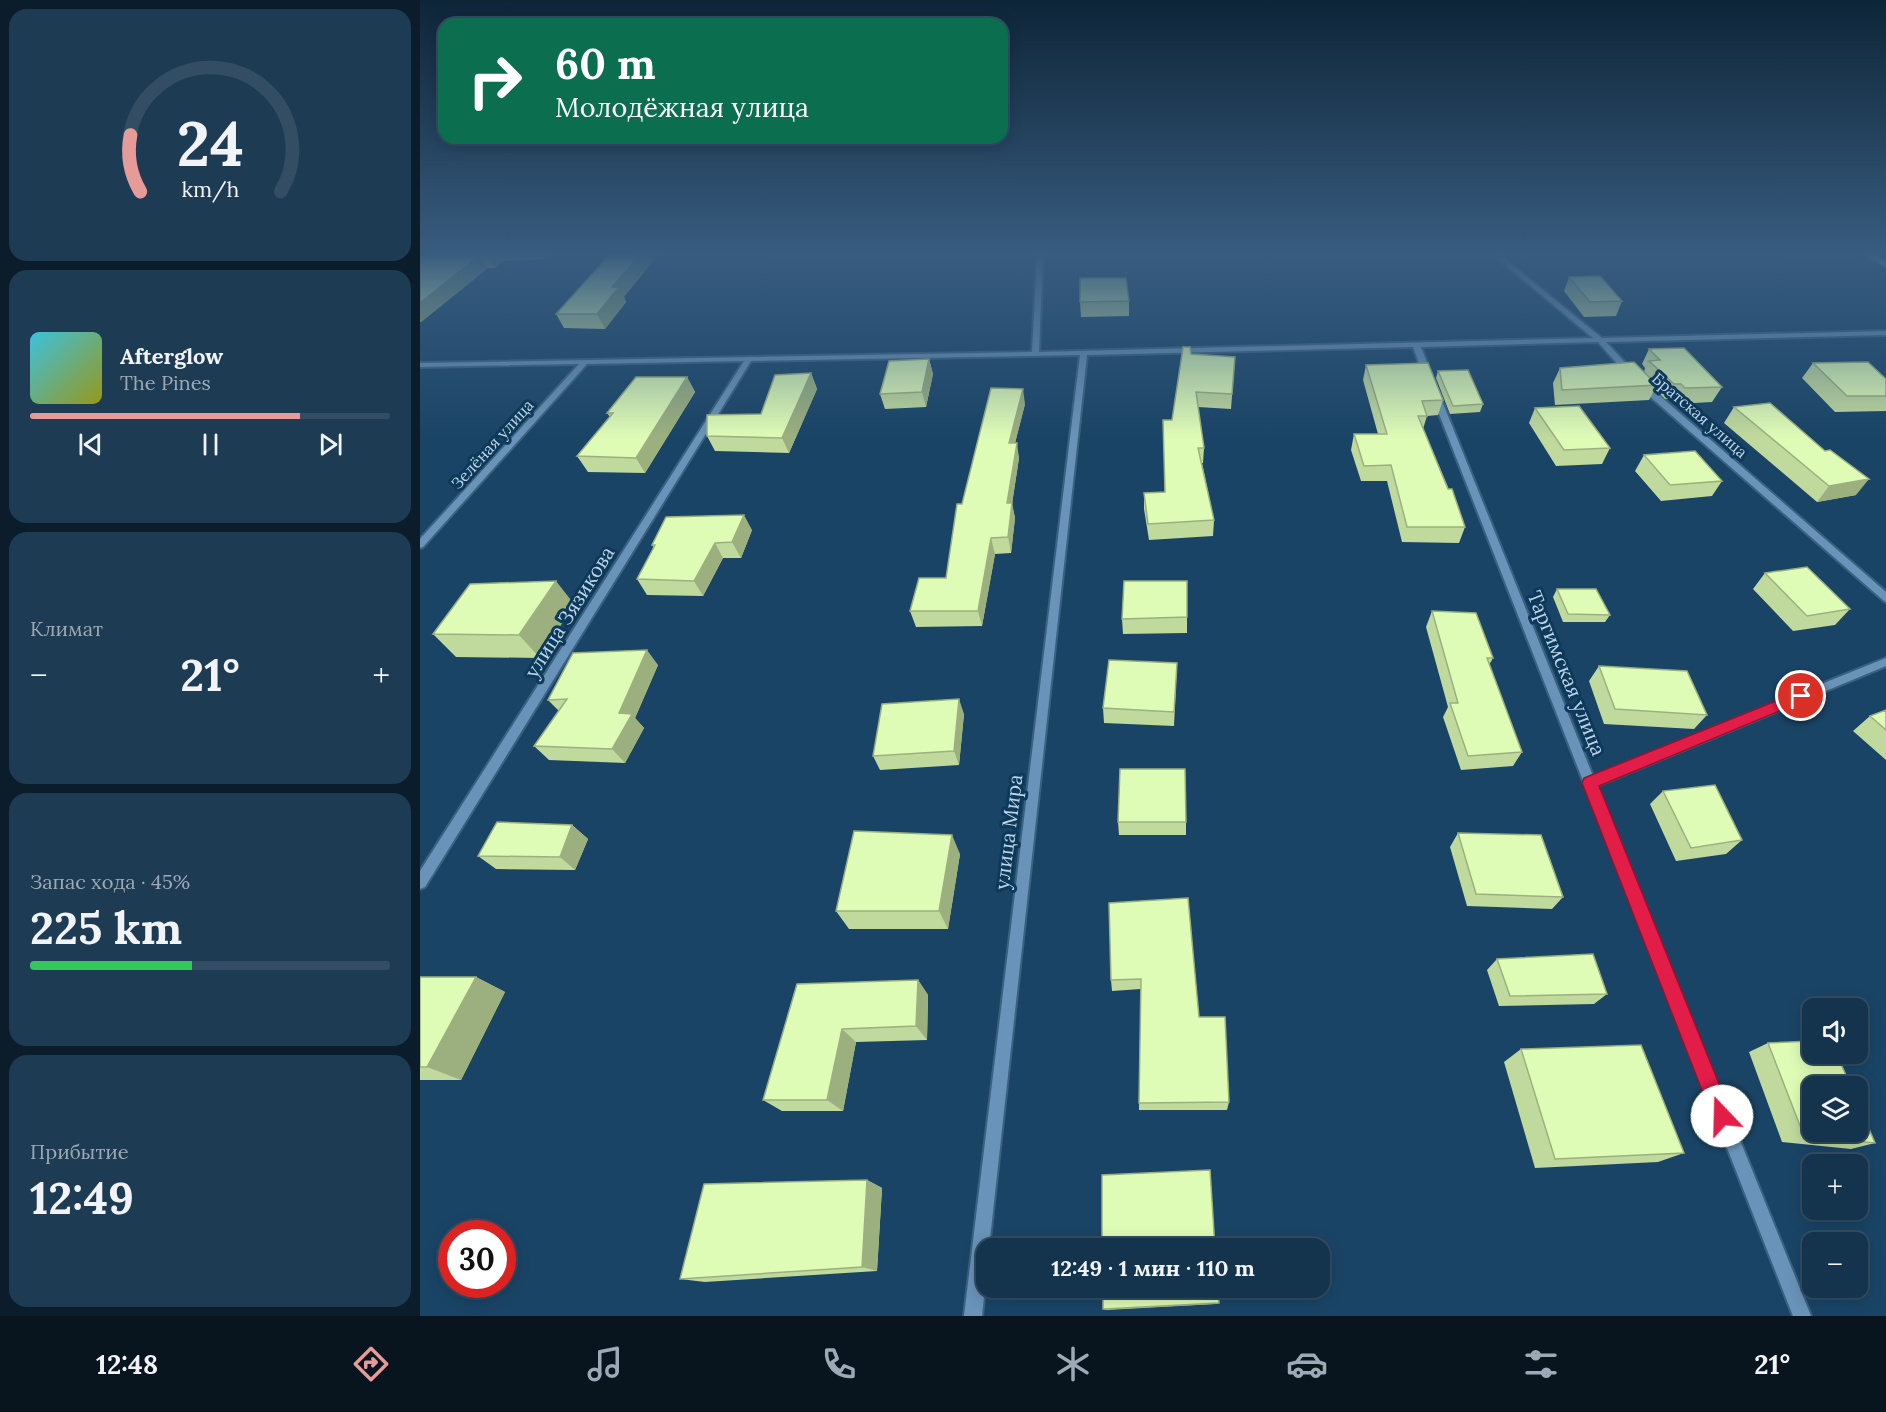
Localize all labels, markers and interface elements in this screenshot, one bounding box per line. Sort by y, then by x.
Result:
text: 60 m [555,37,656,91]
icon: right [456,42,534,120]
text: Молодёжная улица [555,90,809,124]
text: 24 [176,103,244,183]
text: km/h [181,176,239,204]
text: Afterglow [120,342,223,370]
street label: Братская улица [1648,368,1752,462]
text: The Pines [120,370,211,395]
street label: Зелёная улица [447,395,537,493]
icon: previous [74,428,107,461]
icon: pause [194,428,227,461]
icon: next [314,428,347,461]
street label: улица Зязикова [518,541,620,683]
street label: Таргимская улица [1522,587,1612,759]
text: Климат [30,616,103,641]
text: 21° [180,646,240,703]
text: − [30,654,48,696]
text: + [372,654,390,696]
pin [1775,670,1826,721]
icon: arrive [1784,679,1817,712]
street label: улица Мира [989,773,1027,891]
text: Запас хода · 45% [30,869,190,894]
text: 225 km [30,899,182,956]
map controls [1802,998,1868,1298]
button: sound [1802,998,1868,1064]
button: layers [1802,1076,1868,1142]
position arrow [1690,1084,1754,1148]
text: Прибытие [30,1139,129,1164]
button: + [1802,1154,1868,1220]
text: 12:49 [30,1169,134,1226]
speed limit sign: 30 [438,1220,516,1298]
button: − [1802,1232,1868,1298]
text: 12:49 · 1 мин · 110 m [1051,1254,1255,1282]
icon: directions [350,1343,392,1385]
icon: music [584,1343,626,1385]
icon: phone [818,1343,860,1385]
icon: climate [1052,1343,1094,1385]
icon: car [1286,1343,1328,1385]
icon: filters [1520,1343,1562,1385]
text: 12:48 [96,1347,158,1381]
text: 21° [1754,1347,1790,1381]

